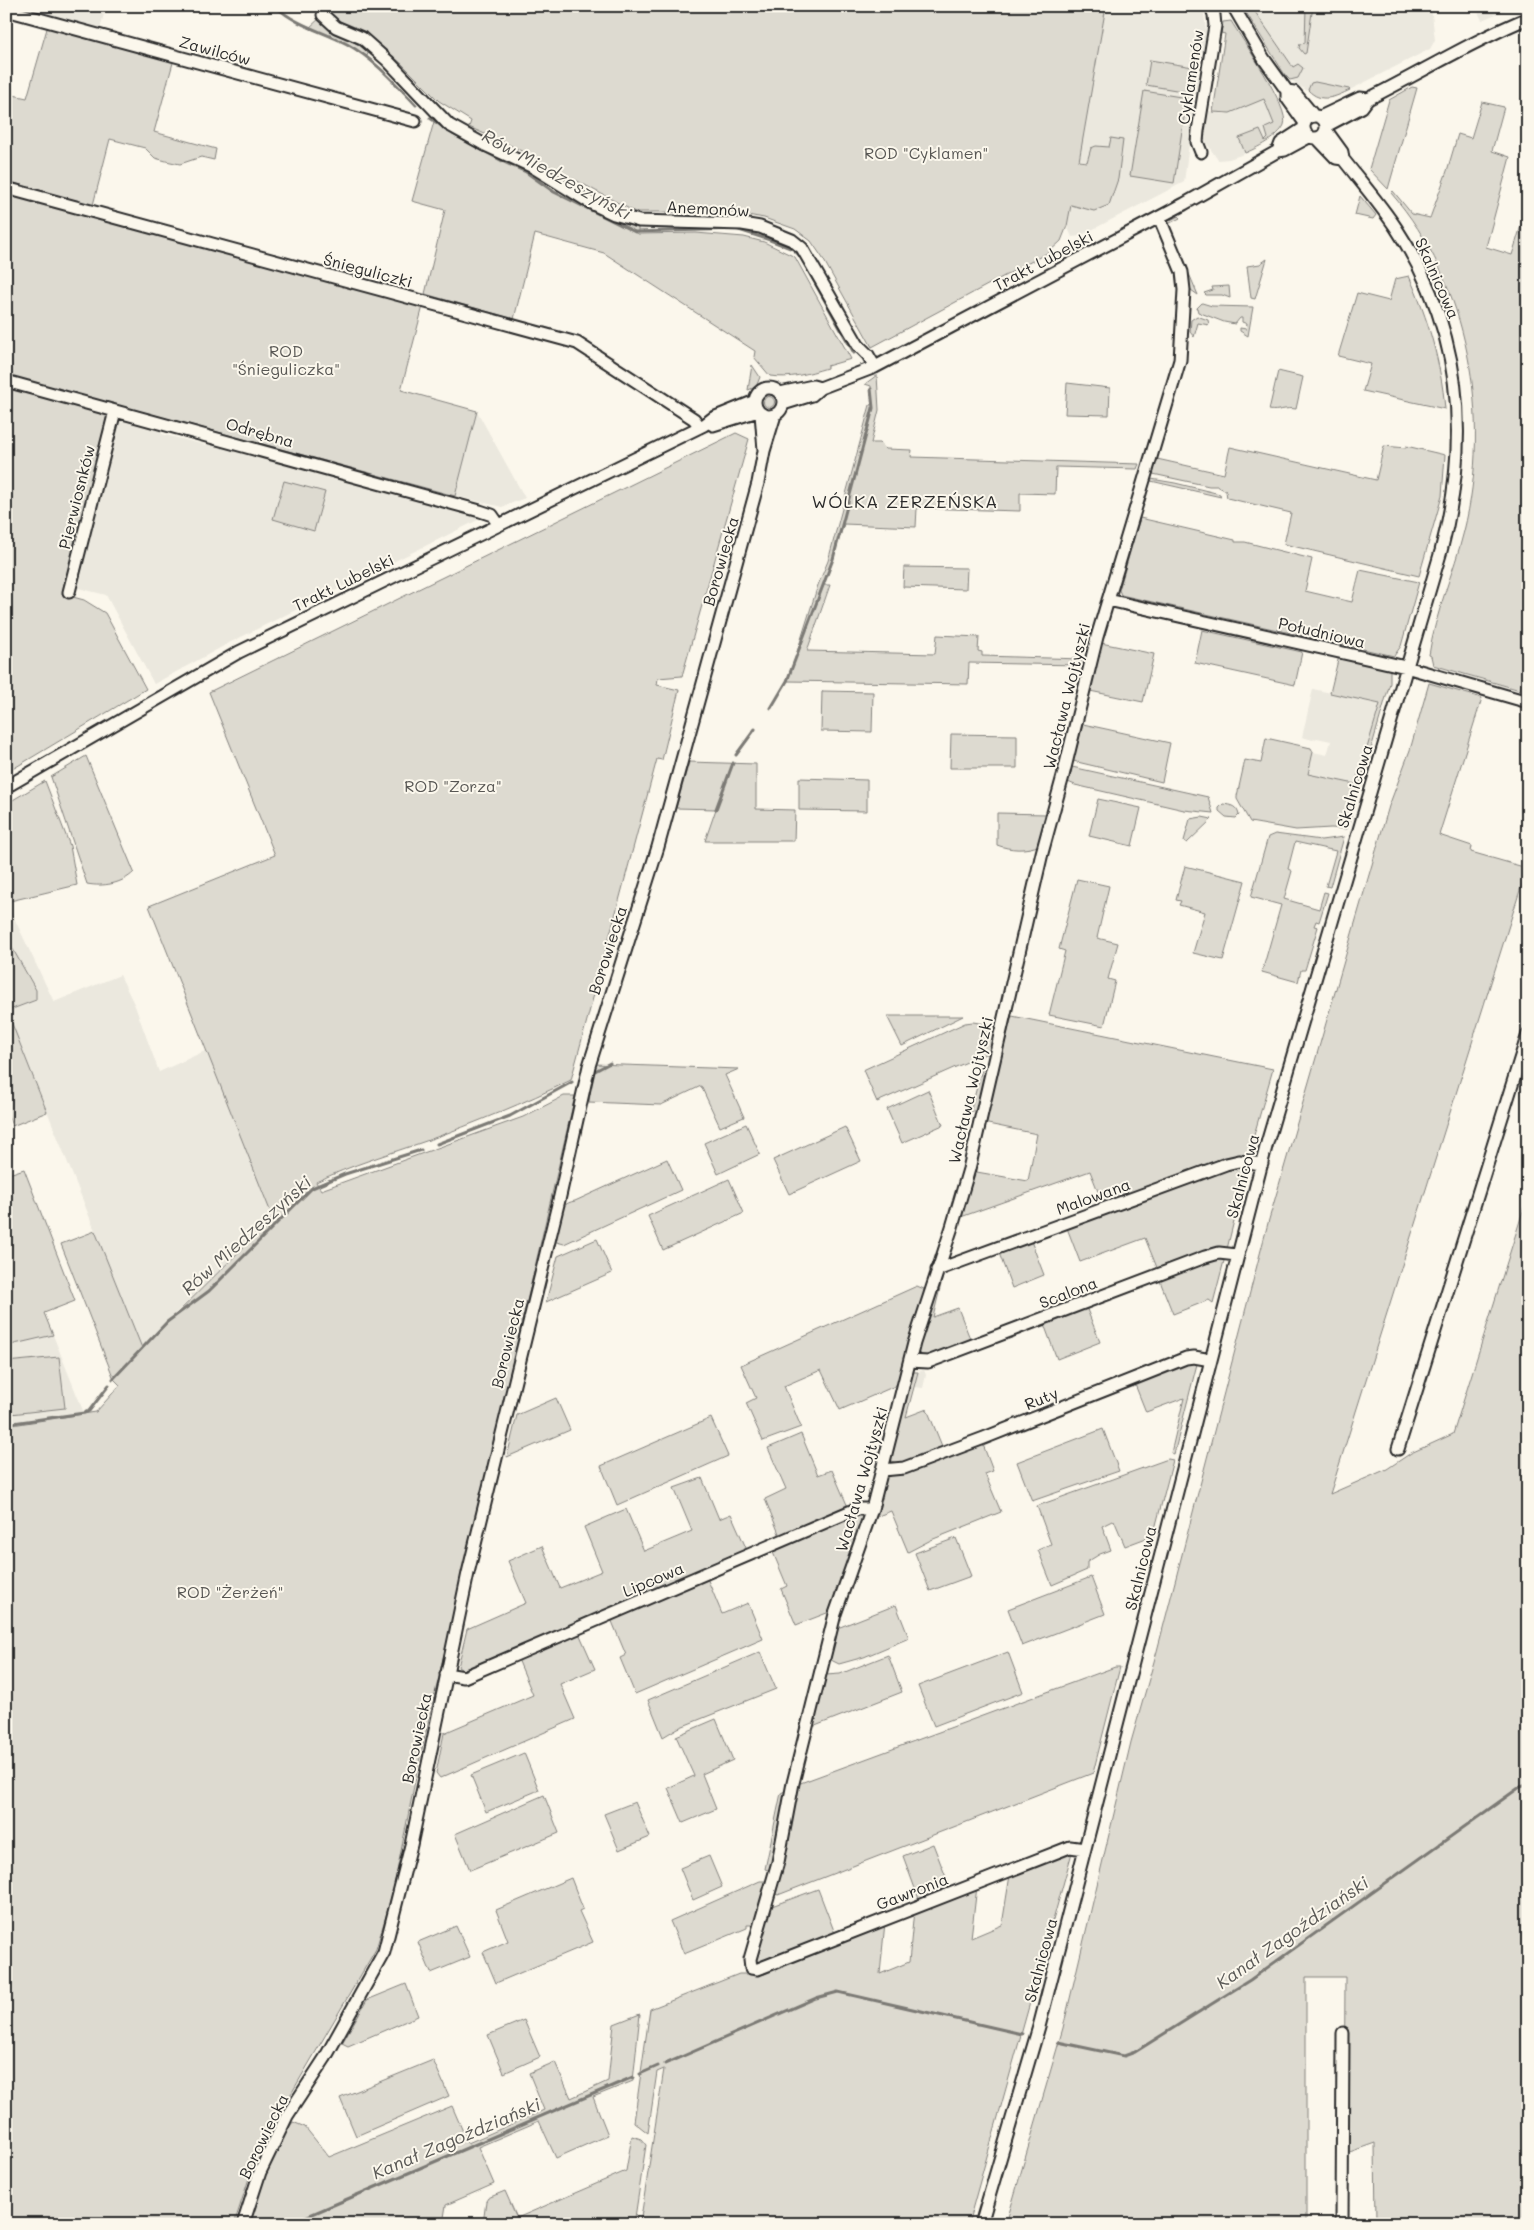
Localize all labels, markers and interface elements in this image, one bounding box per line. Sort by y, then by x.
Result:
street label: Cyklamenów [1172,28,1208,126]
street label: Zawilców [177,30,253,70]
water label: Rów Miedzeszyński [478,123,636,225]
park label: ROD "Cyklamen" [864,142,988,163]
street label: Anemonów [666,195,750,221]
street label: Trakt Lubelski [989,225,1097,295]
street label: Skalnicowa [1411,234,1465,322]
street label: Śnieguliczki [321,248,415,292]
park label: ROD "Śnieguliczka" [232,340,340,379]
street label: Odrębna [224,412,296,452]
street label: Pierwiosnków [53,443,99,551]
district label: WÓLKA ZERZEŃSKA [812,489,998,513]
street label: Borowiecka [697,514,743,608]
street label: Trakt Lubelski [289,548,397,616]
street label: Południowa [1276,612,1368,652]
street label: Wacława Wojtyszki [1038,621,1094,771]
street label: Skalnicowa [1331,742,1377,830]
park label: ROD "Zorza" [404,775,502,796]
street label: Borowiecka [583,903,631,997]
street label: Wacława Wojtyszki [943,1014,997,1166]
street label: Skalnicowa [1221,1131,1263,1221]
water label: Rów Miedzeszyński [176,1170,317,1300]
street label: Malowana [1053,1173,1133,1219]
street label: Scalona [1036,1271,1100,1313]
street label: Borowiecka [486,1296,528,1390]
street label: Ruty [1021,1382,1061,1414]
street label: Wacława Wojtyszki [830,1404,892,1554]
street label: Skalnicowa [1119,1523,1161,1613]
street label: Lipcowa [619,1557,687,1601]
park label: ROD "Żerżeń" [177,1581,283,1602]
street label: Borowiecka [396,1691,436,1785]
street label: Gawronia [873,1868,951,1914]
water label: Kanał Zagoździański [1211,1870,1373,1994]
street label: Skalnicowa [1019,1915,1061,2005]
street label: Borowiecka [233,2090,293,2182]
water label: Kanał Zagoździański [368,2091,544,2184]

